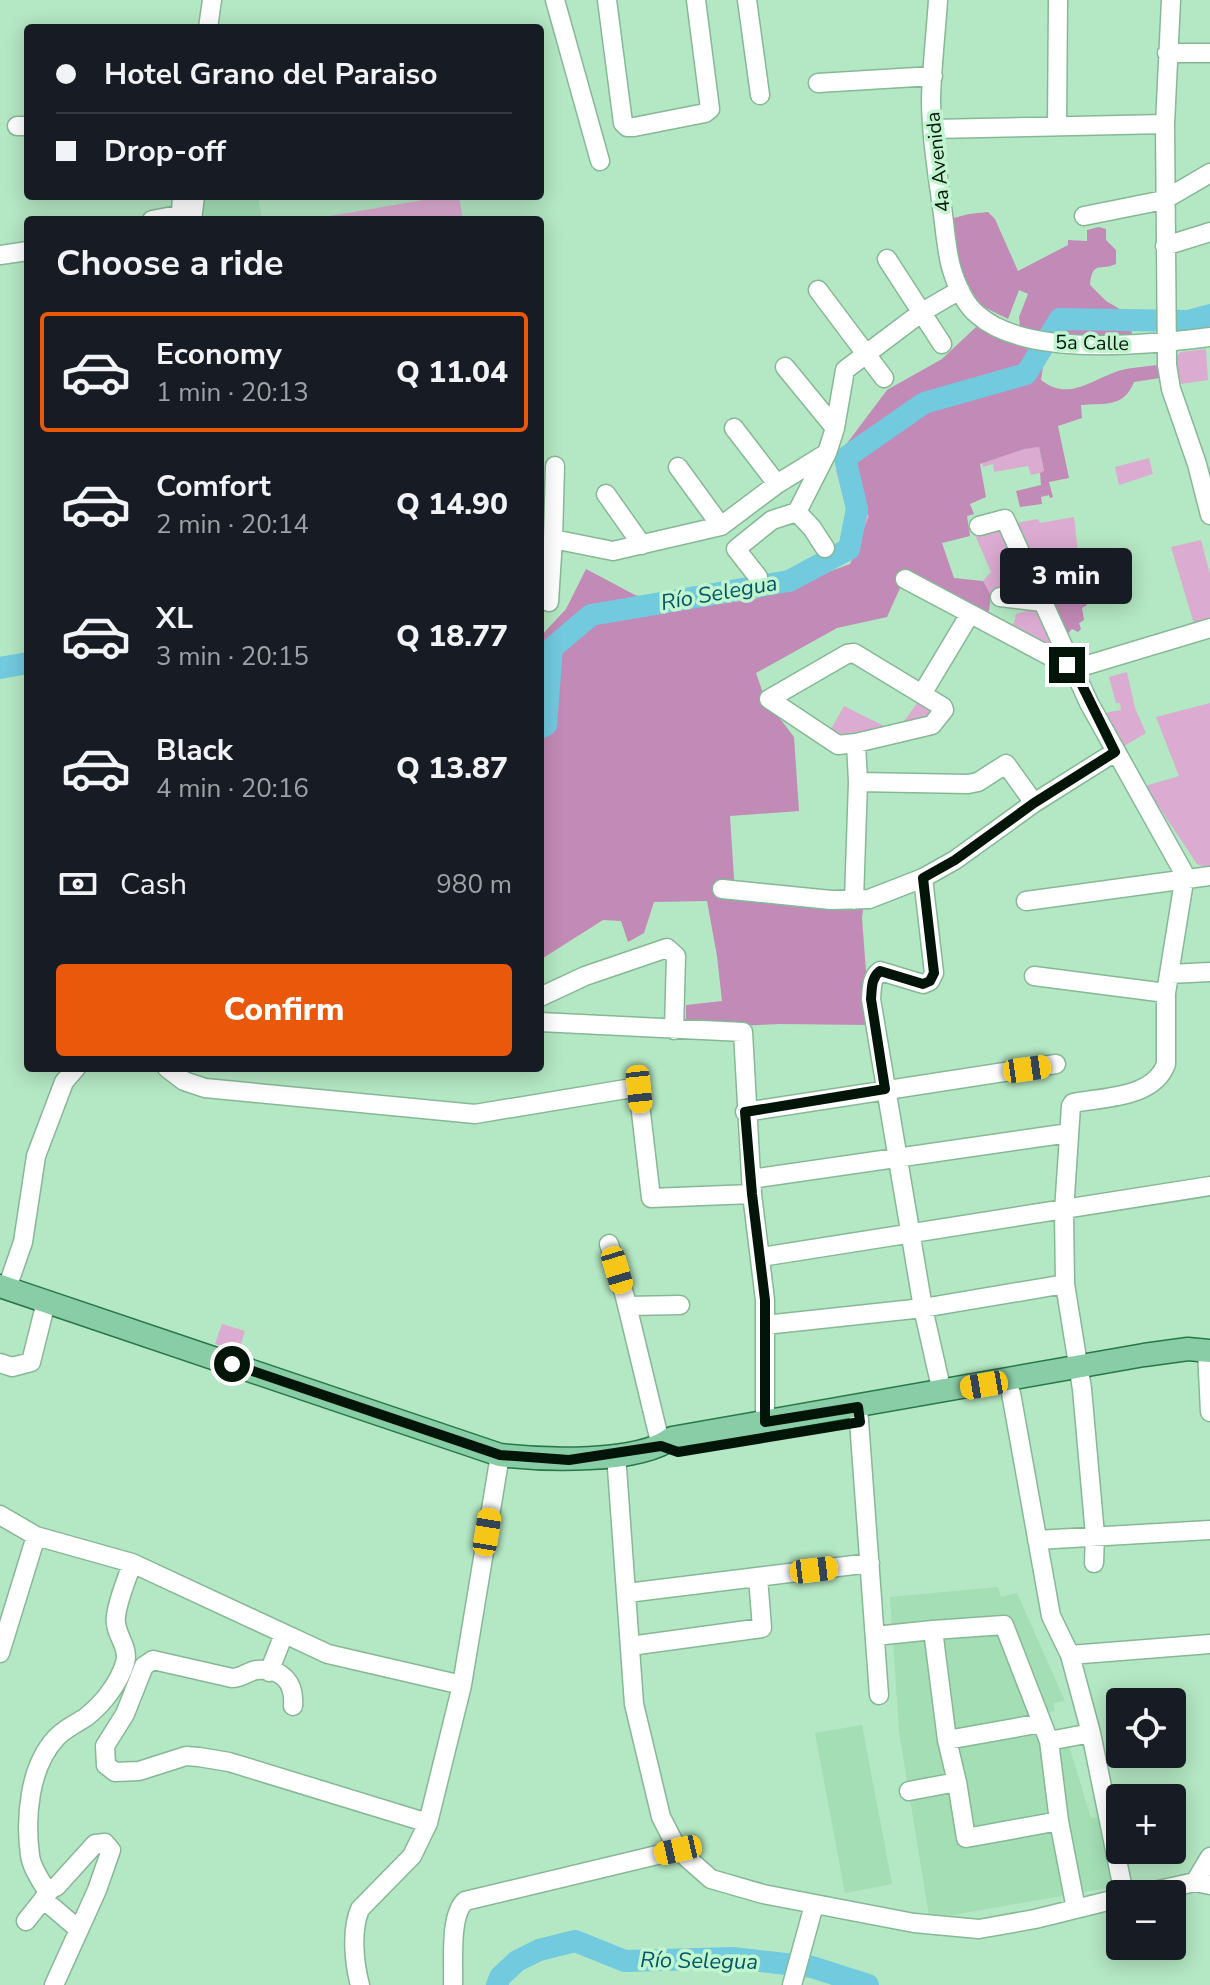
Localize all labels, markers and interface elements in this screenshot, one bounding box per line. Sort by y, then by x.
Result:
text: Hotel Grano del Paraiso [104,54,437,95]
street label: 4a Avenida [919,110,957,214]
text: Drop-off [104,131,226,172]
text: Choose a ride [56,239,284,288]
street label: 5a Calle [1055,329,1129,357]
text: Economy [156,334,282,375]
icon: car [60,336,132,408]
text: Q 11.04 [396,352,508,393]
text: 1 min · 20:13 [156,375,309,410]
text: Comfort [156,466,271,507]
icon: car [60,468,132,540]
text: Q 14.90 [396,484,508,525]
text: 2 min · 20:14 [156,507,309,542]
callout: 3 min [1001,549,1133,605]
text: 3 min [1032,558,1100,593]
water label: Río Selegua [658,568,780,618]
text: XL [156,598,193,639]
icon: car [60,600,132,672]
text: Q 18.77 [396,616,508,657]
text: 3 min · 20:15 [156,639,309,674]
route end [1049,647,1085,683]
text: Black [156,730,233,771]
icon: car [60,732,132,804]
text: Q 13.87 [396,748,508,789]
text: 4 min · 20:16 [156,771,309,806]
icon: cash [56,862,100,906]
text: Cash [120,864,187,905]
text: 980 m [436,867,512,902]
button: Confirm [56,964,512,1056]
car [1002,1054,1052,1084]
car [625,1064,653,1114]
car [599,1244,635,1296]
route start [214,1346,250,1382]
car [958,1369,1010,1401]
car [471,1506,503,1558]
car [789,1555,839,1585]
map controls [1106,1688,1186,1960]
button: locate [1106,1688,1186,1768]
button: + [1106,1784,1186,1864]
car [652,1833,704,1867]
button: − [1106,1880,1186,1960]
water label: Río Selegua [640,1945,758,1977]

